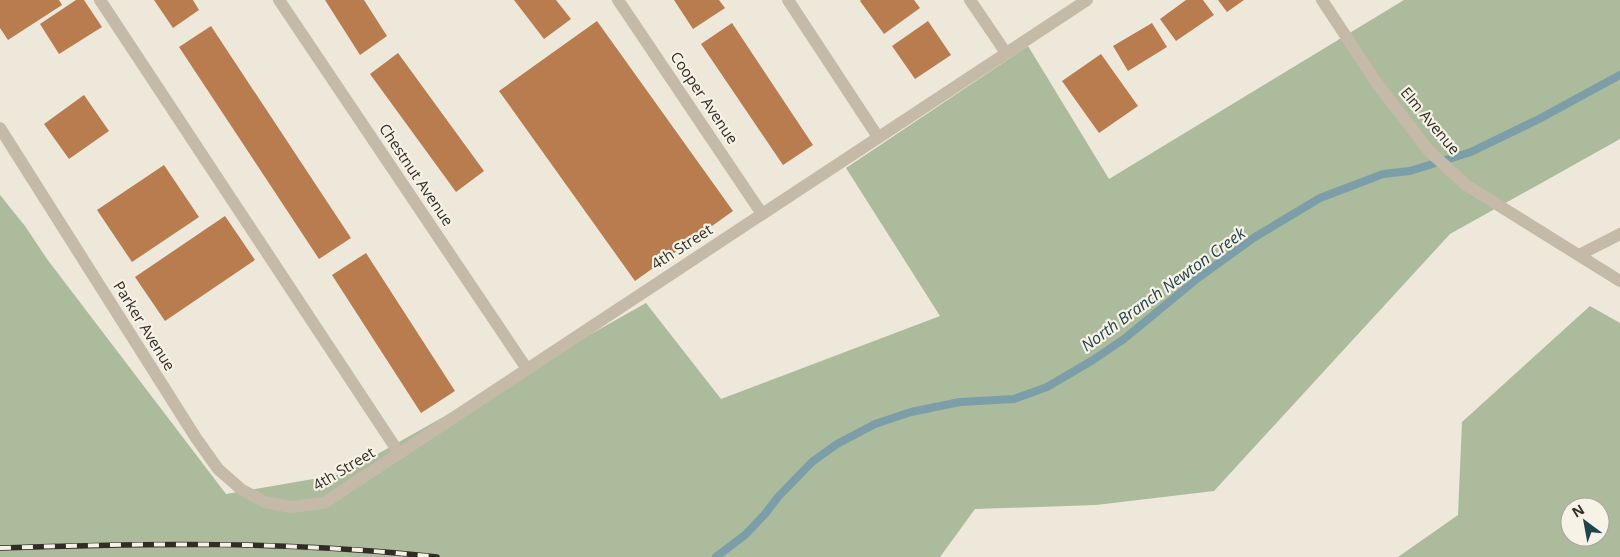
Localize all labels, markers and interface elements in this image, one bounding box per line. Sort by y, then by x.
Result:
street label: Cooper Avenue [667,47,743,148]
street label: Elm Avenue [1397,82,1465,158]
street label: Chestnut Avenue [375,119,459,230]
street label: 4th Street [647,219,716,273]
water label: North Branch Newton Creek [1076,221,1250,356]
street label: Parker Avenue [109,277,180,374]
street label: 4th Street [309,442,378,494]
north arrow [1560,497,1610,547]
text: N [1568,499,1588,522]

